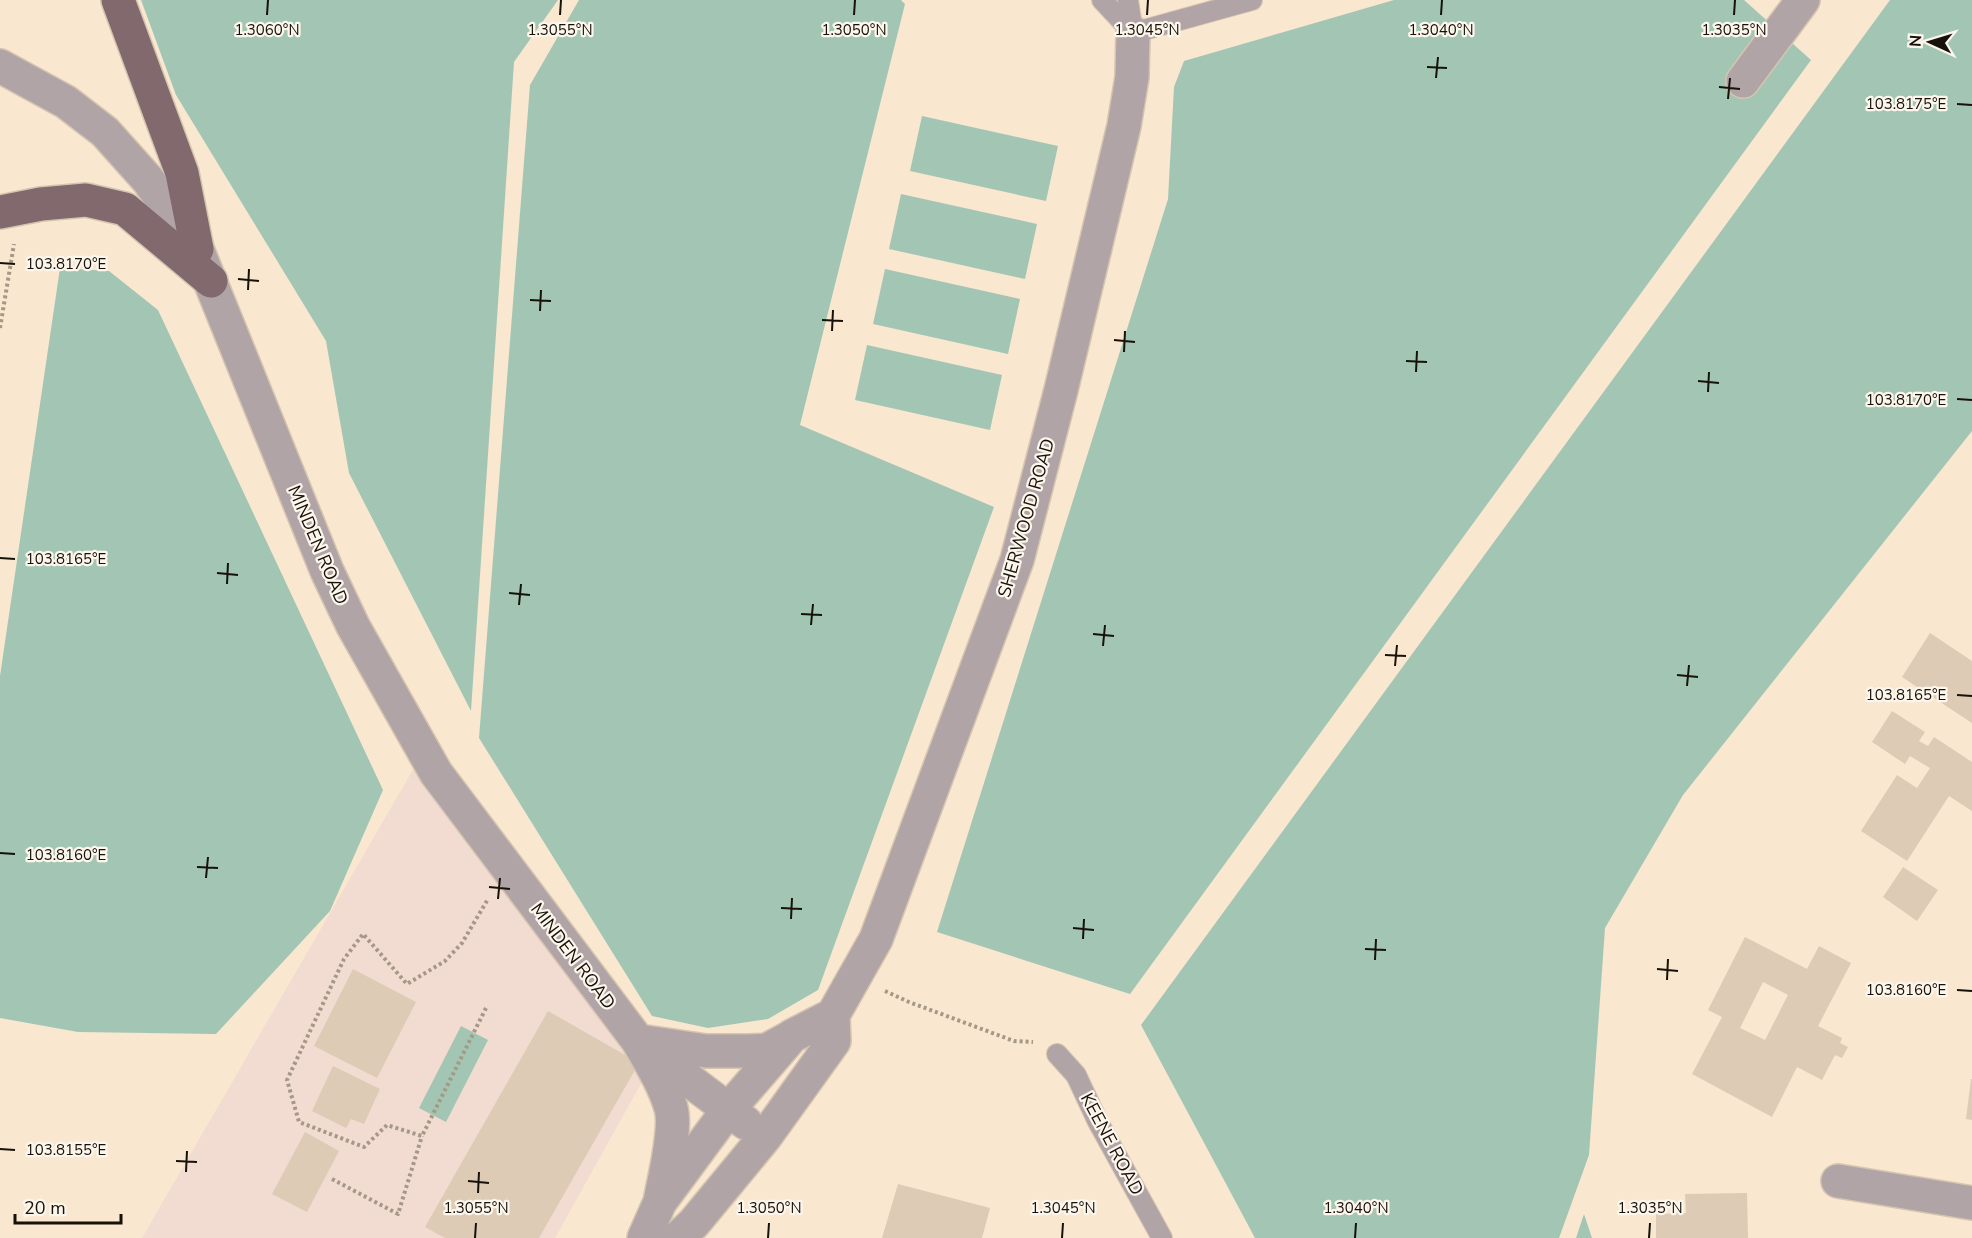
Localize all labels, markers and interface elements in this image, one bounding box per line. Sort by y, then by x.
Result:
north arrow [1900,12,1960,72]
text: 1.3060°N [234,20,300,40]
text: 1.3055°N [527,20,593,40]
text: 1.3050°N [821,20,887,40]
text: 1.3045°N [1114,20,1180,40]
text: 1.3040°N [1408,20,1474,40]
text: 1.3035°N [1701,20,1767,40]
text: N [1905,34,1927,48]
text: 103.8175°E [1866,94,1946,114]
text: 103.8170°E [26,254,106,274]
text: 103.8170°E [1866,390,1946,410]
street label: SHERWOOD ROAD [992,436,1060,600]
street label: MINDEN ROAD [282,482,354,608]
text: 103.8165°E [26,549,106,569]
text: 103.8165°E [1866,685,1946,705]
text: 103.8160°E [26,845,106,865]
street label: MINDEN ROAD [525,898,621,1014]
text: 103.8160°E [1866,980,1946,1000]
street label: KEENE ROAD [1075,1089,1149,1199]
text: 103.8155°E [26,1140,106,1160]
scale bar [15,1187,122,1225]
text: 20 m [24,1196,66,1220]
text: 1.3055°N [443,1198,509,1218]
text: 1.3050°N [736,1198,802,1218]
text: 1.3045°N [1030,1198,1096,1218]
text: 1.3040°N [1323,1198,1389,1218]
text: 1.3035°N [1617,1198,1683,1218]

